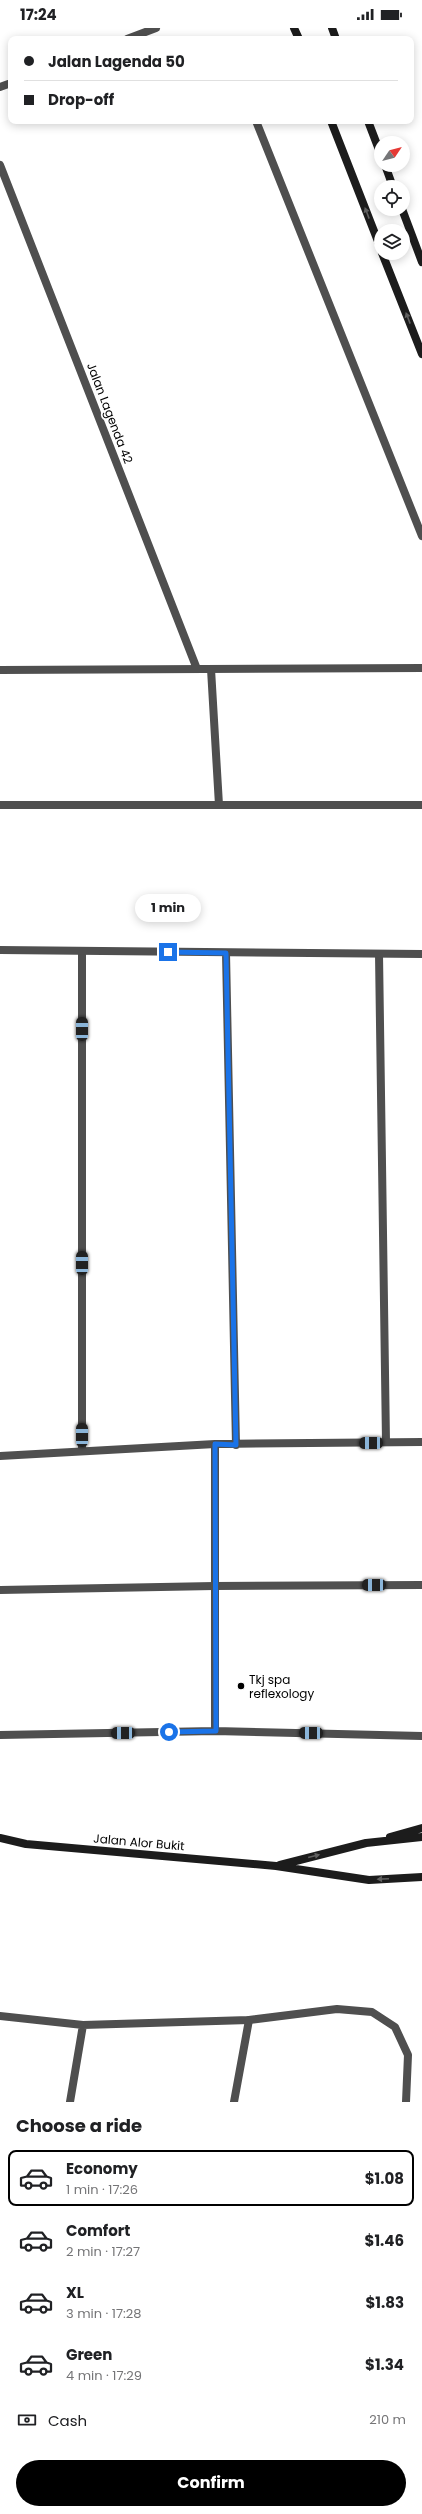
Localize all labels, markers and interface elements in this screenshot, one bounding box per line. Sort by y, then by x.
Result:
text: 17:24 [20,4,57,25]
text: Jalan Lagenda 50 [48,51,185,72]
text: Drop-off [48,89,114,110]
north arrow [374,136,410,172]
map controls [374,136,410,260]
button: locate [374,180,410,216]
one-way arrow [363,207,369,219]
button: layers [374,224,410,260]
one-way arrow [404,311,410,323]
street label: Jalan Lagenda 42 [83,360,137,466]
callout: 1 min [135,894,201,922]
text: 1 min [151,898,185,917]
route end [159,943,177,961]
car [76,1017,88,1041]
car [76,1251,88,1275]
car [76,1423,88,1447]
car [359,1437,383,1449]
car [362,1579,386,1591]
place label: Tkj spa reflexology [249,1671,314,1702]
marker: Tkj spa reflexology [236,1681,246,1691]
route start [160,1723,178,1741]
car [111,1727,135,1739]
car [299,1727,323,1739]
street label: Jalan Alor Bukit [93,1830,185,1854]
one-way arrow [308,1853,320,1859]
one-way arrow [377,1876,389,1883]
text: Choose a ride [16,2113,142,2138]
text: Economy [66,2158,138,2179]
icon: car [18,2160,54,2196]
text: $1.08 [365,2168,404,2189]
text: 1 min · 17:26 [66,2180,138,2199]
text: Comfort [66,2220,130,2241]
icon: car [18,2222,54,2258]
text: $1.46 [365,2230,404,2251]
text: 2 min · 17:27 [66,2242,140,2261]
text: XL [66,2282,84,2303]
icon: car [18,2284,54,2320]
text: $1.83 [365,2292,404,2313]
text: 3 min · 17:28 [66,2304,141,2323]
text: Green [66,2344,112,2365]
icon: car [18,2346,54,2382]
text: $1.34 [365,2354,404,2375]
text: 4 min · 17:29 [66,2366,142,2385]
icon: cash [16,2409,38,2431]
text: Cash [48,2410,87,2431]
text: 210 m [369,2410,406,2429]
button: Confirm [16,2460,406,2506]

